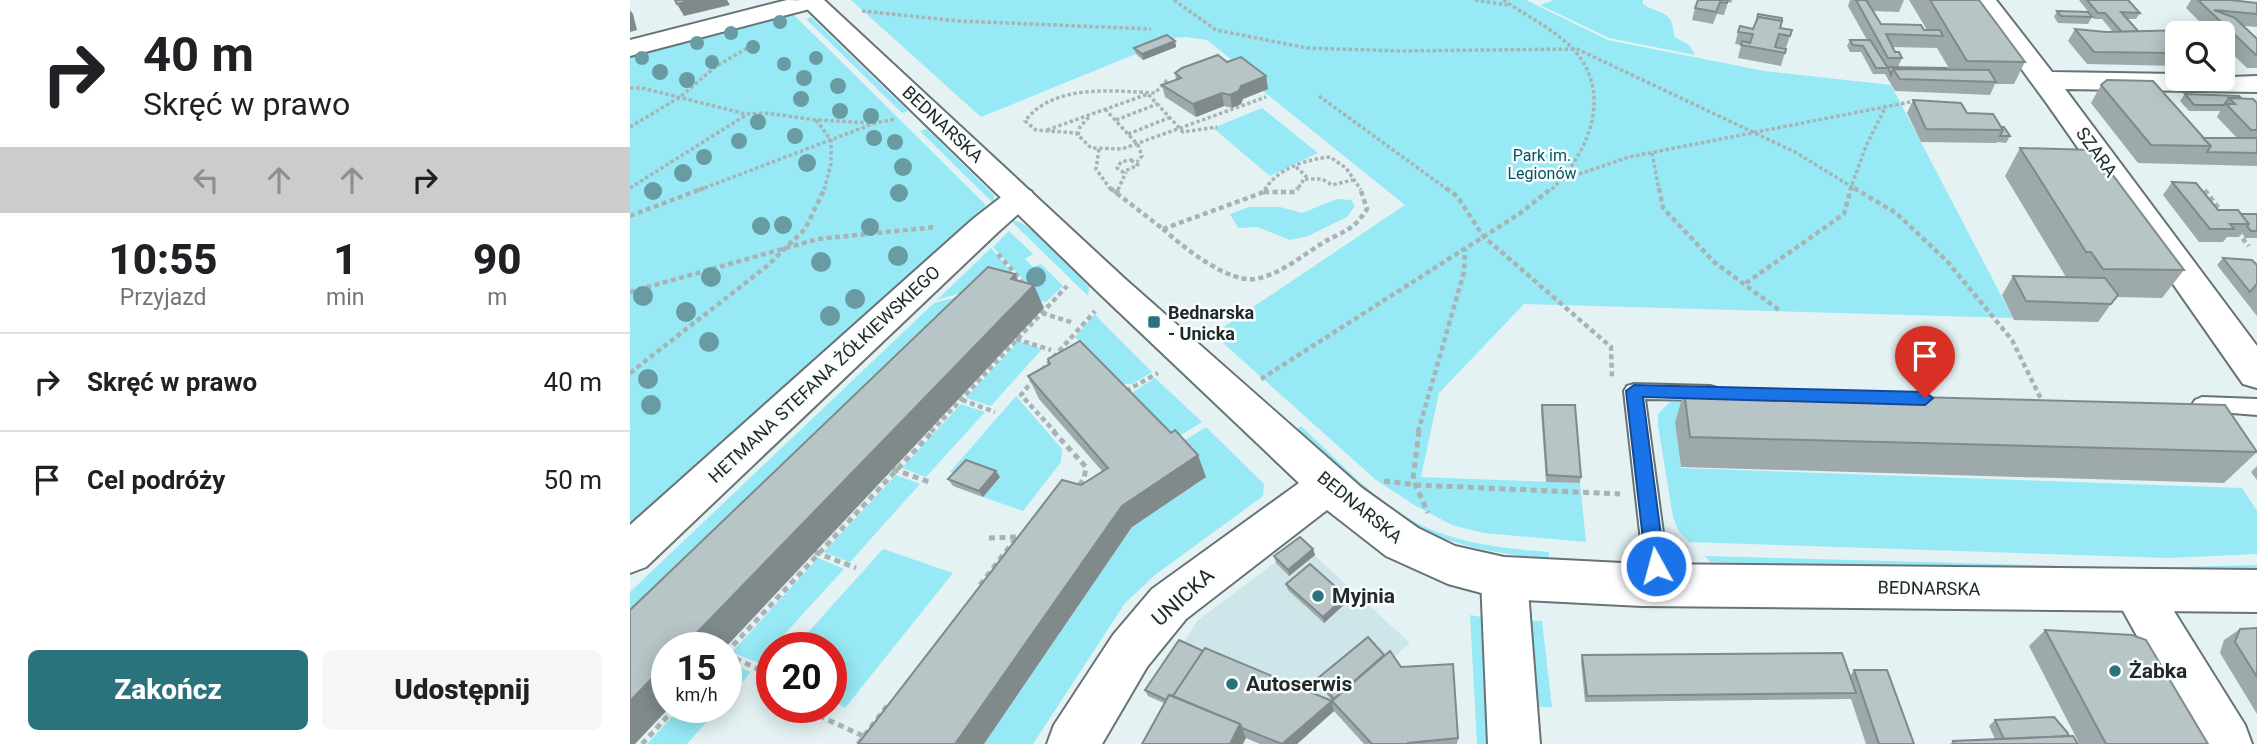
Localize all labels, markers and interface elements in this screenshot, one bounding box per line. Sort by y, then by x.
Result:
map controls [2165,21,2235,91]
button: search [2165,21,2235,91]
text: 40 m [143,26,254,83]
icon: right [28,28,119,119]
street label: BEDNARSKA [898,81,988,167]
text: Skręć w prawo [143,85,350,123]
street label: SZARA [2072,123,2122,181]
park label: Park im. Legionów [1507,146,1577,183]
icon: left [187,161,225,199]
icon: ahead [260,161,298,199]
icon: ahead [333,161,371,199]
icon: right [406,161,444,199]
text: 10:55 [108,235,218,284]
text: 1 [333,235,357,284]
text: 90 [473,235,521,284]
street label: HETMANA STEFANA ŻÓŁKIEWSKIEGO [704,261,944,487]
text: Przyjazd [120,284,206,311]
text: min [326,284,365,311]
text: m [487,284,507,311]
place label: Bednarska - Unicka [1168,302,1255,344]
marker: Bednarska - Unicka [1146,314,1162,330]
pin [1895,326,1955,398]
icon: arrive [1906,337,1944,375]
icon: right [28,363,66,401]
text: Skręć w prawo [87,367,257,397]
text: 40 m [544,367,602,397]
icon: arrive [28,461,66,499]
text: Cel podróży [87,465,225,495]
text: 50 m [544,465,602,495]
street label: BEDNARSKA [1313,466,1407,548]
position arrow [1619,529,1693,603]
street label: UNICKA [1147,563,1219,631]
street label: BEDNARSKA [1877,577,1981,599]
place label: Myjnia [1332,584,1395,608]
marker: Myjnia [1310,588,1326,604]
speed limit sign: 20 [756,632,847,723]
text: 15 [676,648,717,689]
button: Zakończ [28,650,308,730]
button: Udostępnij [322,650,602,730]
place label: Żabka [2129,659,2187,683]
marker: Żabka [2107,663,2123,679]
place label: Autoserwis [1246,672,1352,696]
marker: Autoserwis [1224,676,1240,692]
text: km/h [675,684,718,705]

